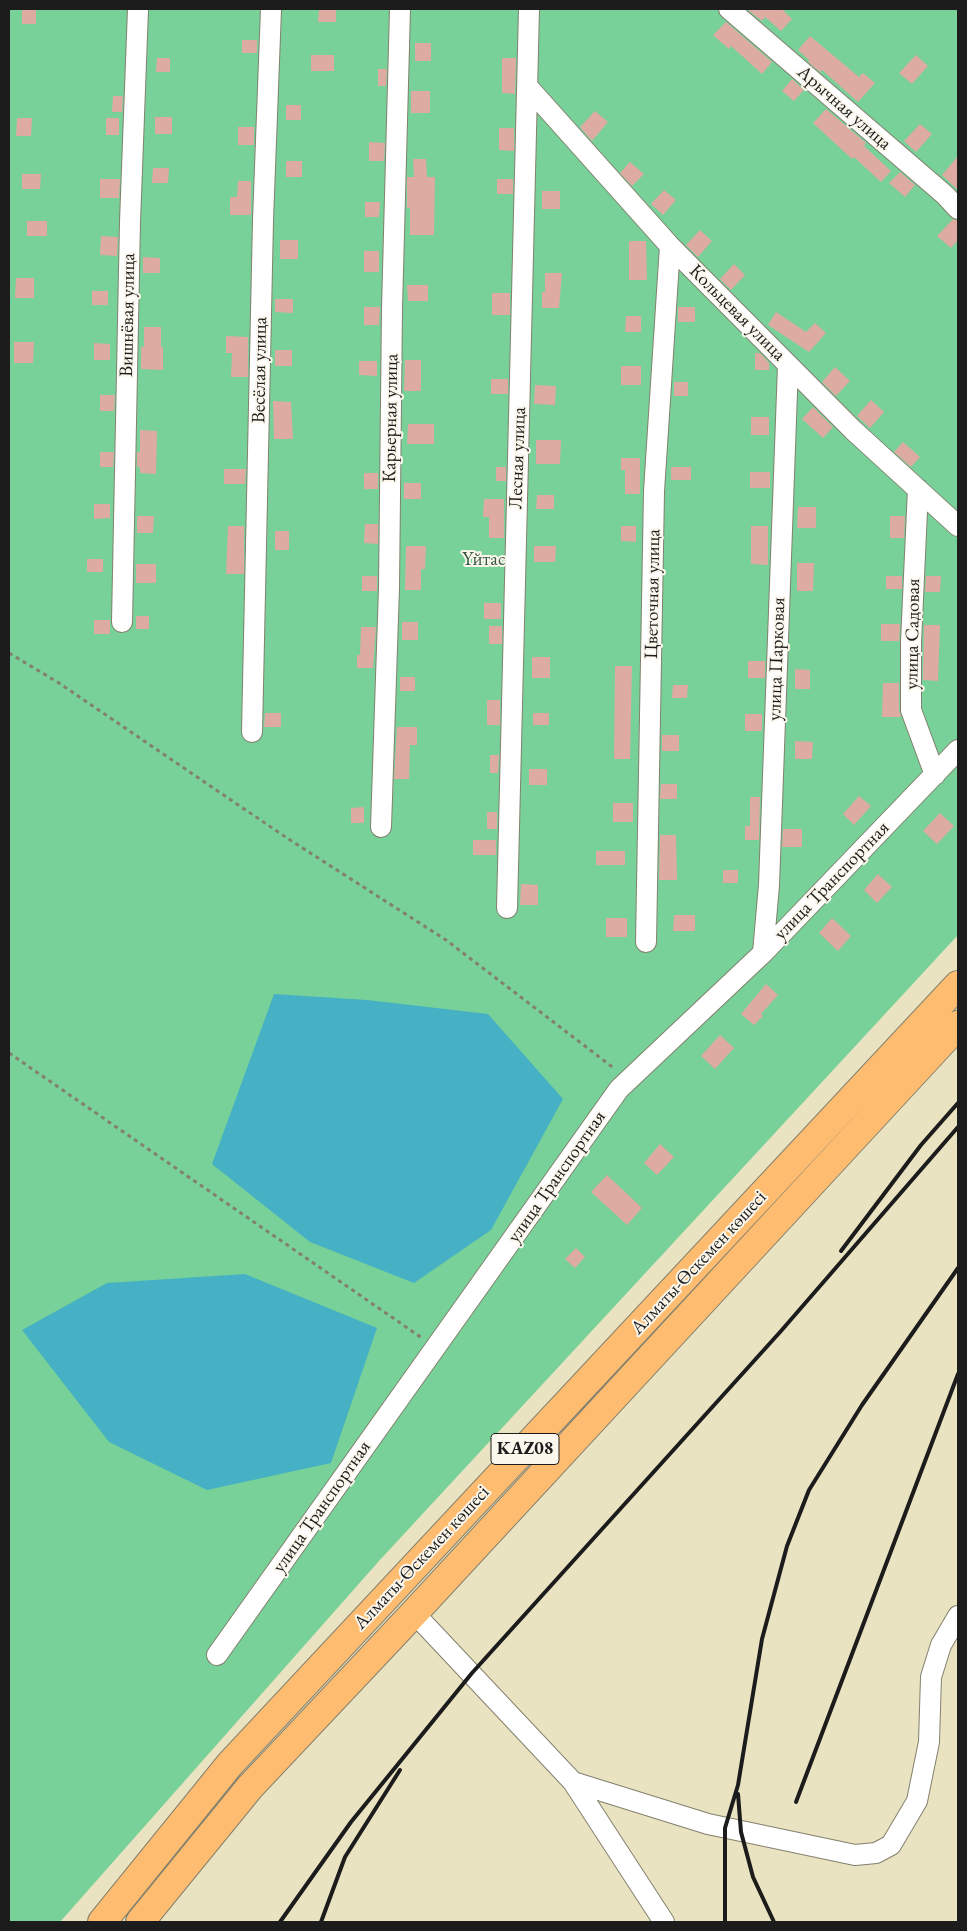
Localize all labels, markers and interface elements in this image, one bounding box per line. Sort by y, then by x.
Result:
street label: Арычная улица [792,61,896,155]
street label: Вишнёвая улица [116,253,140,377]
street label: Кольцевая улица [684,260,790,366]
street label: Весёлая улица [248,317,272,423]
street label: Карьерная улица [378,353,404,483]
street label: Лесная улица [505,406,531,510]
street label: Цветочная улица [640,529,666,659]
park label: Үйтас [462,549,506,571]
street label: улица Садовая [901,578,925,690]
street label: улица Парковая [763,597,791,721]
street label: улица Транспортная [770,817,894,945]
street label: улица Транспортная [503,1107,611,1247]
street label: Алматы-Өскемен көшесі [626,1186,772,1340]
road number: KAZ08 [491,1434,559,1465]
street label: улица Транспортная [268,1437,376,1577]
street label: Алматы-Өскемен көшесі [349,1481,495,1635]

